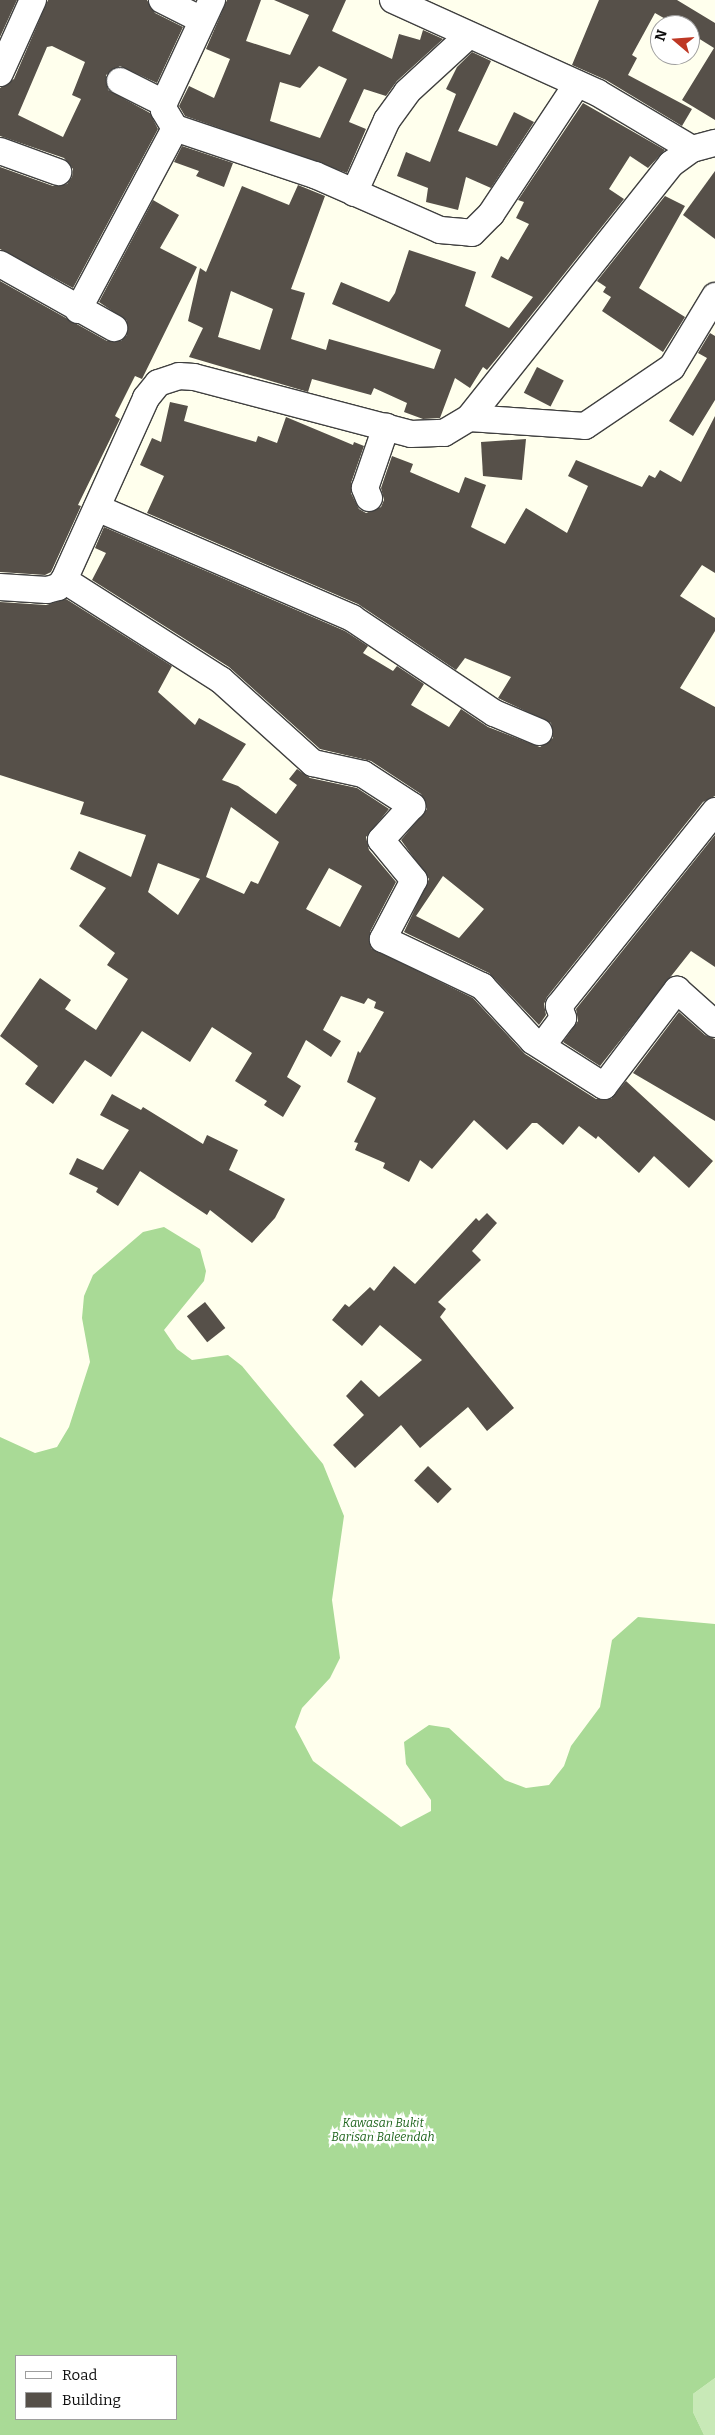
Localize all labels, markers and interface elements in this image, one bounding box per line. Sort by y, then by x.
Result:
north arrow [650,15,700,65]
text: N [651,28,671,43]
park label: Kawasan Bukit Barisan Baleendah [331,2117,435,2145]
legend [15,2355,178,2420]
text: Road [62,2366,97,2384]
text: Building [62,2391,121,2409]

